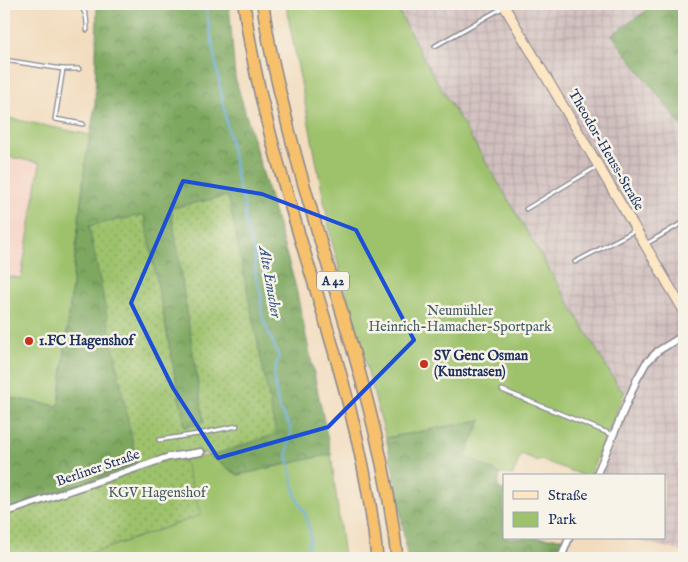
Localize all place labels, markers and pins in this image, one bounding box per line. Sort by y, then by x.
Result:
place label: 1.FC Hagenshof [39,332,137,350]
marker: 1.FC Hagenshof [23,335,35,347]
place label: SV Genc Osman (Kunstrasen) [434,347,529,381]
marker: SV Genc Osman (Kunstrasen) [418,358,430,370]

